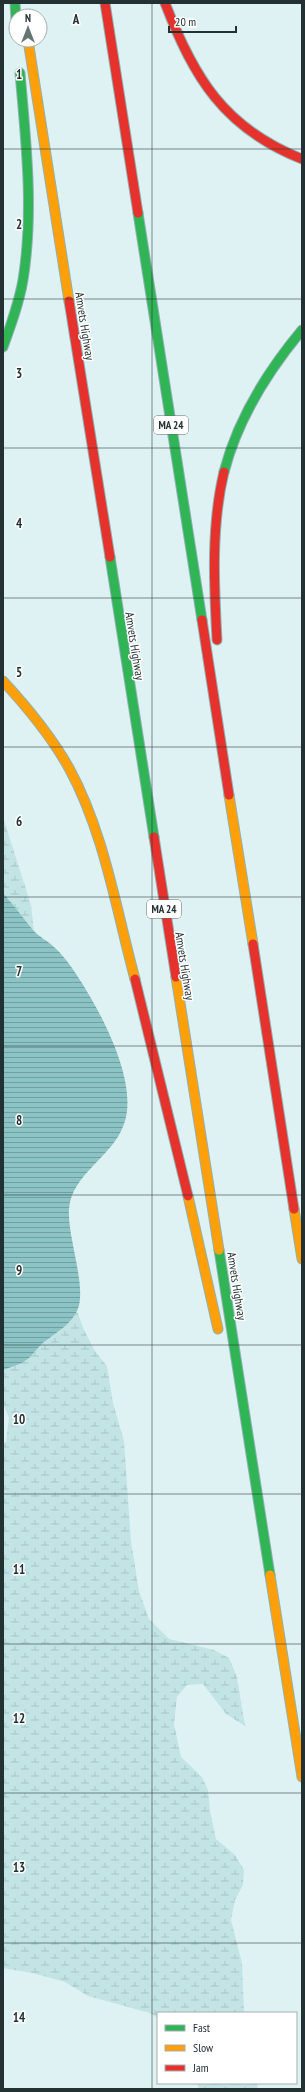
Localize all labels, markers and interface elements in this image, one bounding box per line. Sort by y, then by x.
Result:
north arrow [8,8,48,48]
scale bar [169,8,236,34]
text: N [25,11,31,25]
text: A [72,11,80,28]
text: 20 m [175,14,196,29]
text: 1 [16,66,22,83]
text: 2 [16,216,22,233]
street label: Amvets Highway [72,291,98,362]
text: 3 [16,365,22,382]
road number: MA 24 [154,416,188,434]
text: 4 [16,515,23,532]
street label: Amvets Highway [122,611,148,682]
text: 5 [16,664,22,681]
text: 6 [16,813,22,830]
road number: MA 24 [147,900,181,918]
street label: Amvets Highway [172,931,198,1002]
text: 7 [16,963,22,980]
text: 8 [16,1112,22,1129]
street label: Amvets Highway [224,1251,250,1322]
text: 9 [16,1262,22,1279]
text: 10 [13,1411,25,1428]
text: 11 [13,1561,25,1578]
text: 12 [13,1710,25,1727]
text: 13 [13,1859,25,1876]
text: 14 [13,2009,26,2026]
legend [157,2012,297,2084]
text: Fast [193,2020,211,2035]
text: Slow [193,2040,214,2055]
text: Jam [192,2060,209,2075]

